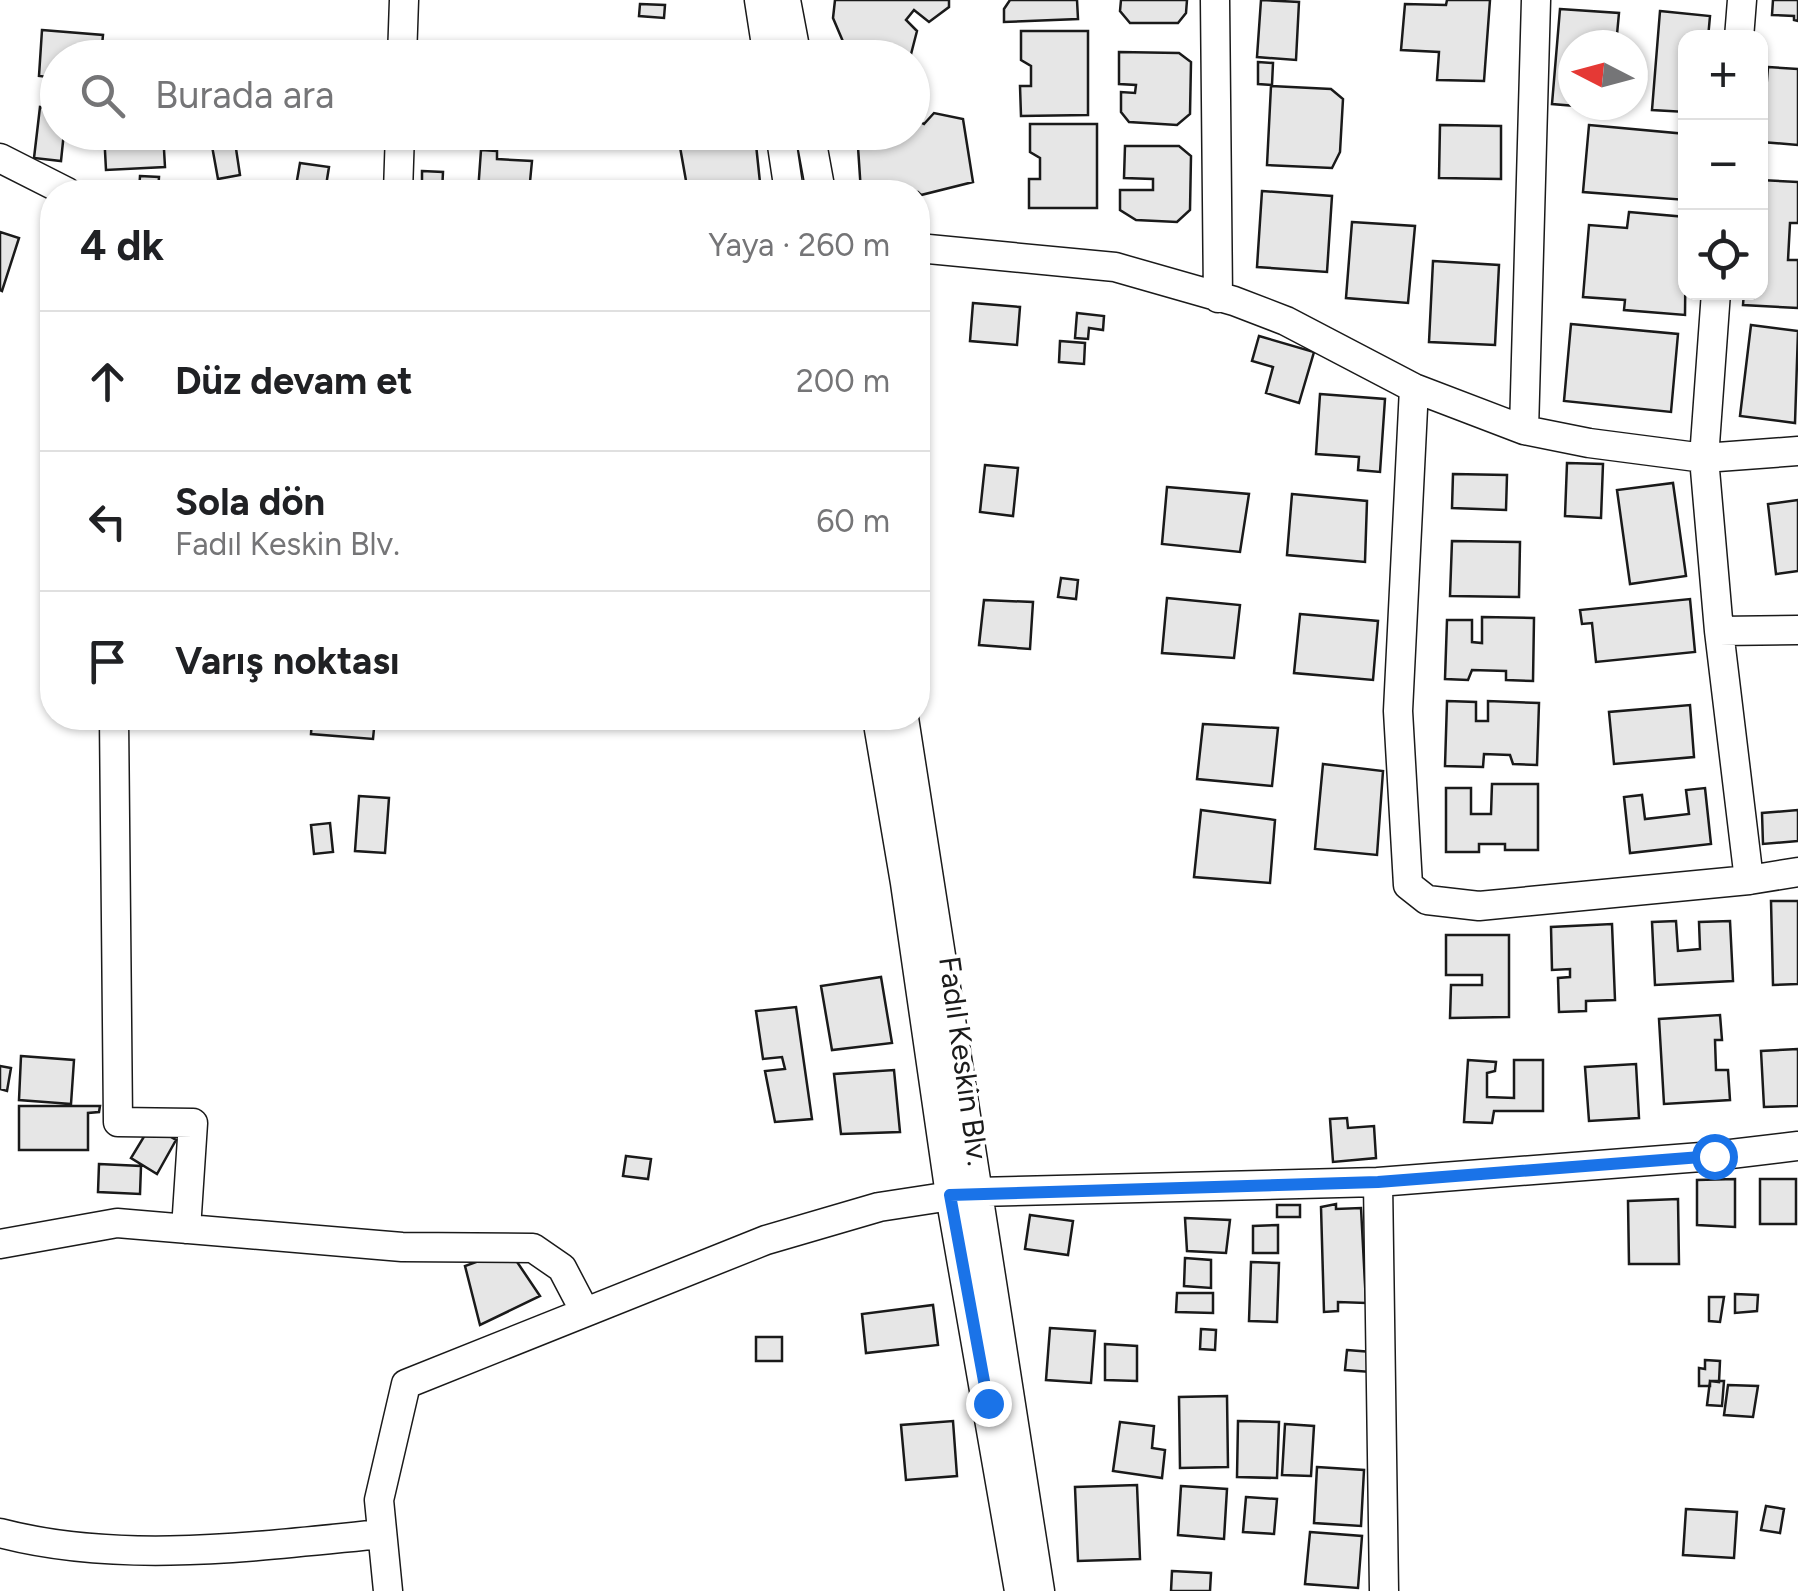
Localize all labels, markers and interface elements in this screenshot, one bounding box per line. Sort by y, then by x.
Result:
north arrow [1558,30,1648,120]
map controls [1678,30,1768,300]
button: + [1678,30,1768,120]
search box [40,40,930,150]
icon: search [75,68,130,123]
text: Burada ara [155,72,334,118]
button: − [1678,120,1768,210]
button: locate [1678,210,1768,300]
text: 4 dk [80,220,164,271]
text: Yaya · 260 m [708,226,890,264]
icon: ahead [80,354,135,409]
text: Düz devam et [175,358,412,404]
text: 200 m [796,362,890,400]
text: Sola dön [175,479,325,525]
icon: left [80,494,135,549]
text: 60 m [816,502,890,540]
text: Fadıl Keskin Blv. [175,525,400,563]
icon: arrive [80,634,135,689]
text: Varış noktası [175,638,400,684]
street label: Fadıl Keskin Blv. [931,954,997,1168]
route start [1692,1134,1738,1180]
route end [966,1381,1012,1427]

